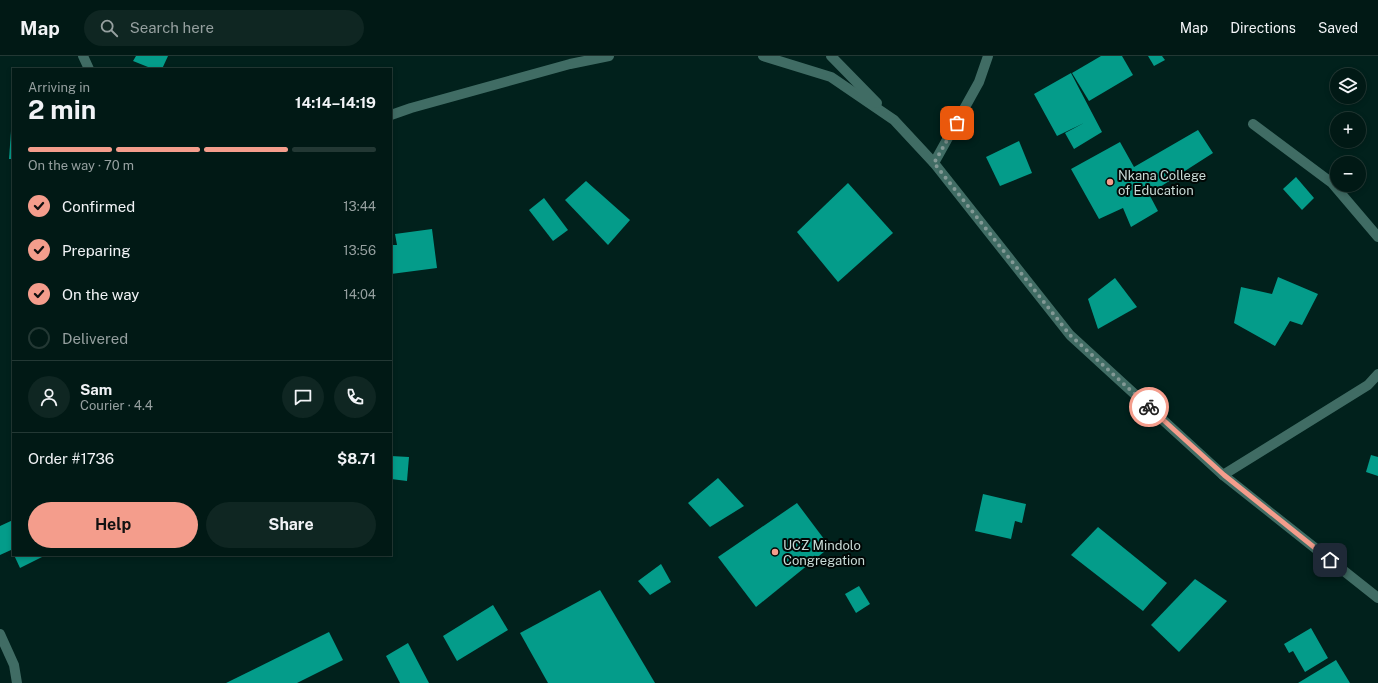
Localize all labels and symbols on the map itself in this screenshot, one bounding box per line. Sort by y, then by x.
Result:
pin [940,106,974,140]
place label: Nkana College of Education [1118,168,1206,198]
marker: Nkana College of Education [1105,177,1115,187]
courier [1129,387,1169,427]
place label: UCZ Mindolo Congregation [783,538,865,568]
pin [1313,543,1347,577]
marker: UCZ Mindolo Congregation [770,547,780,557]

